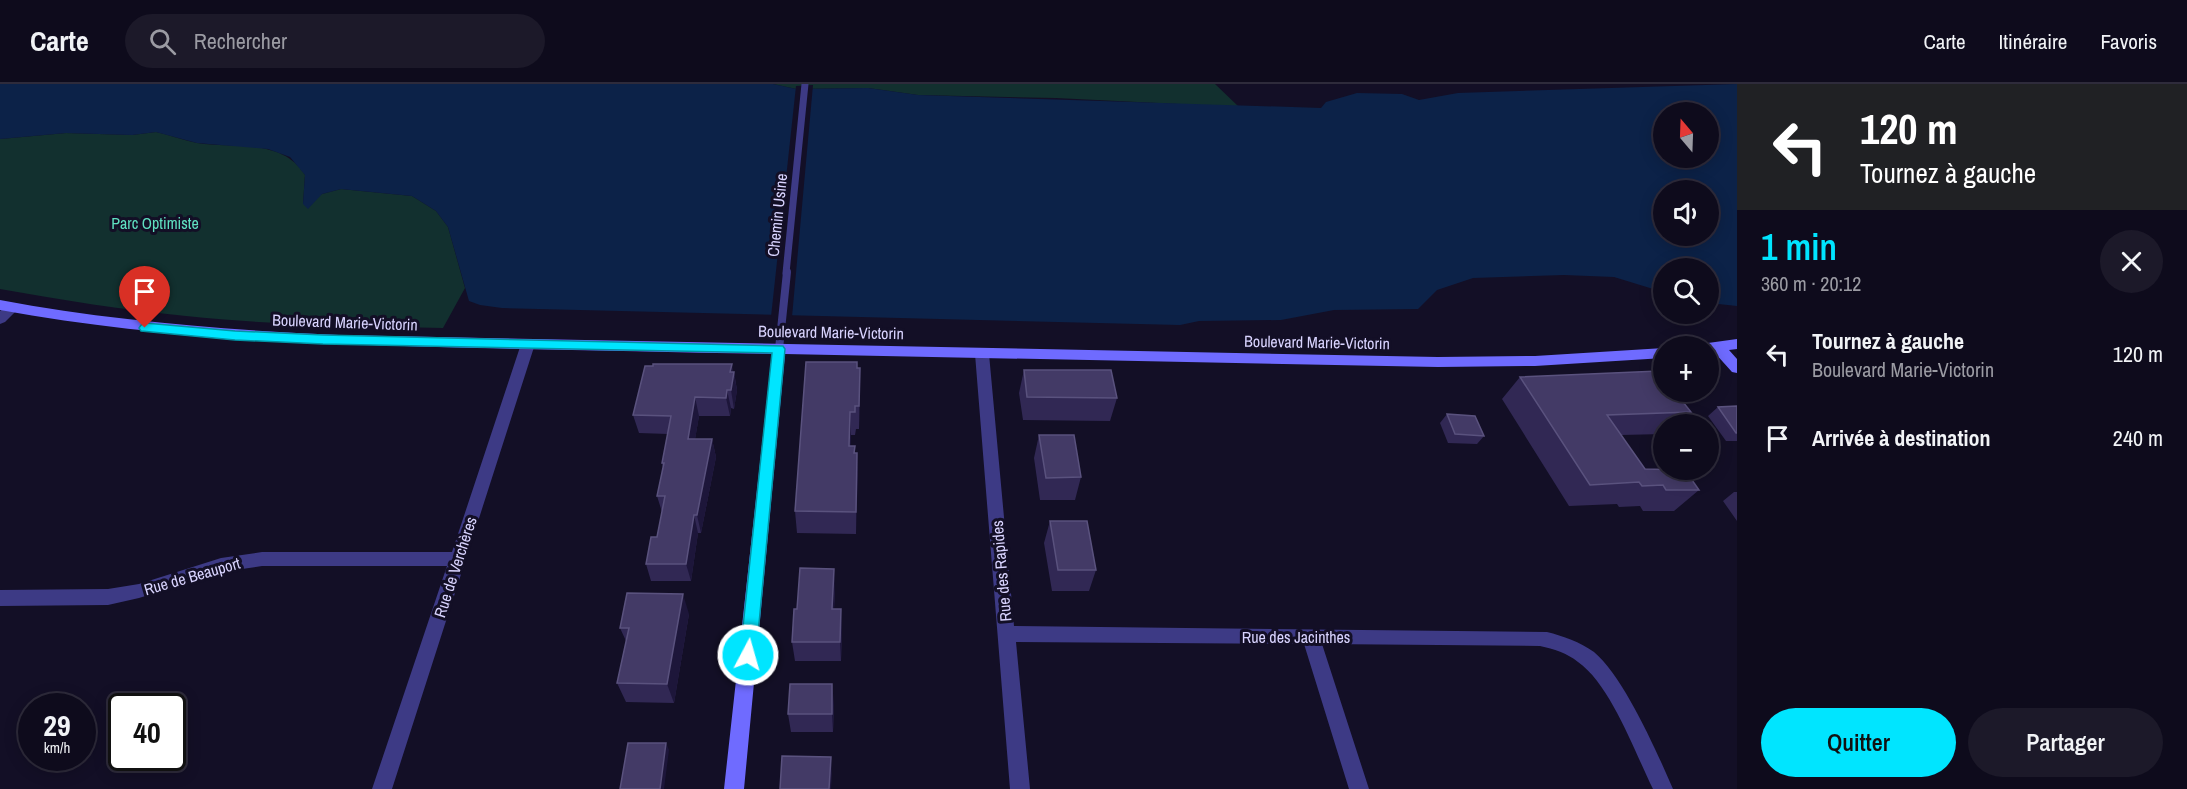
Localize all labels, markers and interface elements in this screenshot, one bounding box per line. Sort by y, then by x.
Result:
search box [125,14,545,68]
text: Carte [30,22,89,60]
icon: search [146,25,179,58]
text: Rechercher [194,26,287,56]
text: Carte [1923,27,1966,56]
text: Itinéraire [1999,27,2067,56]
text: Favoris [2100,27,2157,56]
text: 120 m [1860,101,1958,157]
north arrow [1653,102,1719,168]
map controls [1653,102,1719,480]
icon: left [1761,108,1839,186]
text: Tournez à gauche [1860,155,2036,191]
street label: Chemin Usine [762,172,792,258]
button: sound [1653,180,1719,246]
park label: Parc Optimiste [111,212,199,234]
text: 1 min [1761,223,1837,271]
button: close [2100,230,2163,293]
button: search [1653,258,1719,324]
pin [119,266,170,328]
text: 360 m · 20:12 [1761,270,1861,297]
icon: arrive [128,275,161,308]
street label: Boulevard Marie-Victorin [272,308,418,336]
street label: Boulevard Marie-Victorin [758,320,904,344]
text: Tournez à gauche [1812,326,1964,356]
street label: Boulevard Marie-Victorin [1244,330,1390,354]
button: + [1653,336,1719,402]
icon: left [1761,338,1794,371]
text: 120 m [2113,339,2163,369]
text: Boulevard Marie-Victorin [1812,356,1994,383]
button: − [1653,414,1719,480]
icon: arrive [1761,422,1794,455]
text: Arrivée à destination [1812,423,1990,453]
text: 240 m [2113,423,2163,453]
street label: Rue de Verchères [428,514,482,620]
street label: Rue des Rapides [986,520,1016,622]
street label: Rue de Beauport [141,552,243,600]
position arrow [716,623,780,687]
street label: Rue des Jacinthes [1242,626,1350,648]
speed limit sign: 40 [108,693,186,771]
text: 29 [43,705,71,745]
button: Quitter [1761,708,1956,777]
button: Partager [1968,708,2163,777]
text: km/h [44,737,70,758]

